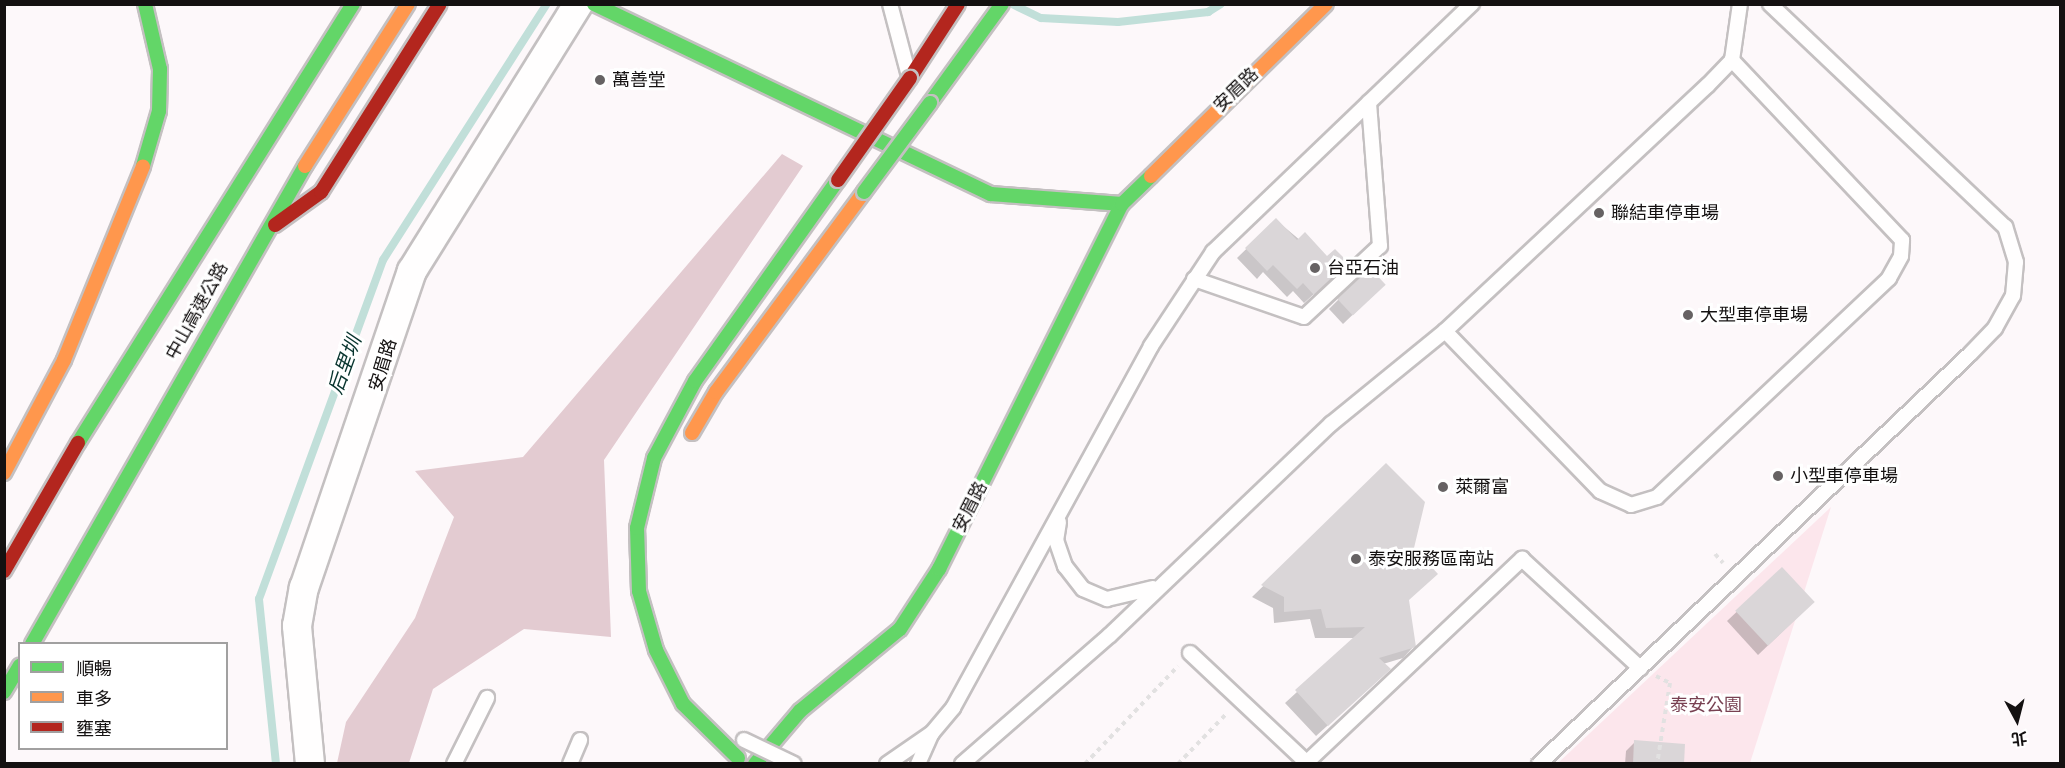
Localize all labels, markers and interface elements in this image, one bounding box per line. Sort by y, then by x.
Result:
street label: 安眉路 [1209,63,1263,117]
place label: 萬善堂 [612,69,666,91]
marker: 萬善堂 [593,73,607,87]
place label: 聯結車停車場 [1611,202,1719,224]
marker: 聯結車停車場 [1592,206,1606,220]
place label: 台亞石油 [1327,257,1399,279]
street label: 中山高速公路 [161,259,233,363]
marker: 台亞石油 [1308,261,1322,275]
place label: 大型車停車場 [1700,304,1808,326]
marker: 大型車停車場 [1681,308,1695,322]
water label: 后里圳 [323,333,367,397]
street label: 安眉路 [365,336,401,394]
place label: 小型車停車場 [1790,465,1898,487]
marker: 小型車停車場 [1771,469,1785,483]
place label: 萊爾富 [1455,476,1509,498]
street label: 安眉路 [948,478,992,536]
marker: 萊爾富 [1436,480,1450,494]
place label: 泰安服務區南站 [1368,548,1494,570]
marker: 泰安服務區南站 [1349,552,1363,566]
legend [18,642,228,750]
text: 順暢 [76,659,112,679]
text: 車多 [76,689,112,709]
north arrow [1987,690,2047,750]
park label: 泰安公園 [1670,694,1742,716]
text: 壅塞 [76,719,112,739]
text: 北 [2010,729,2028,748]

